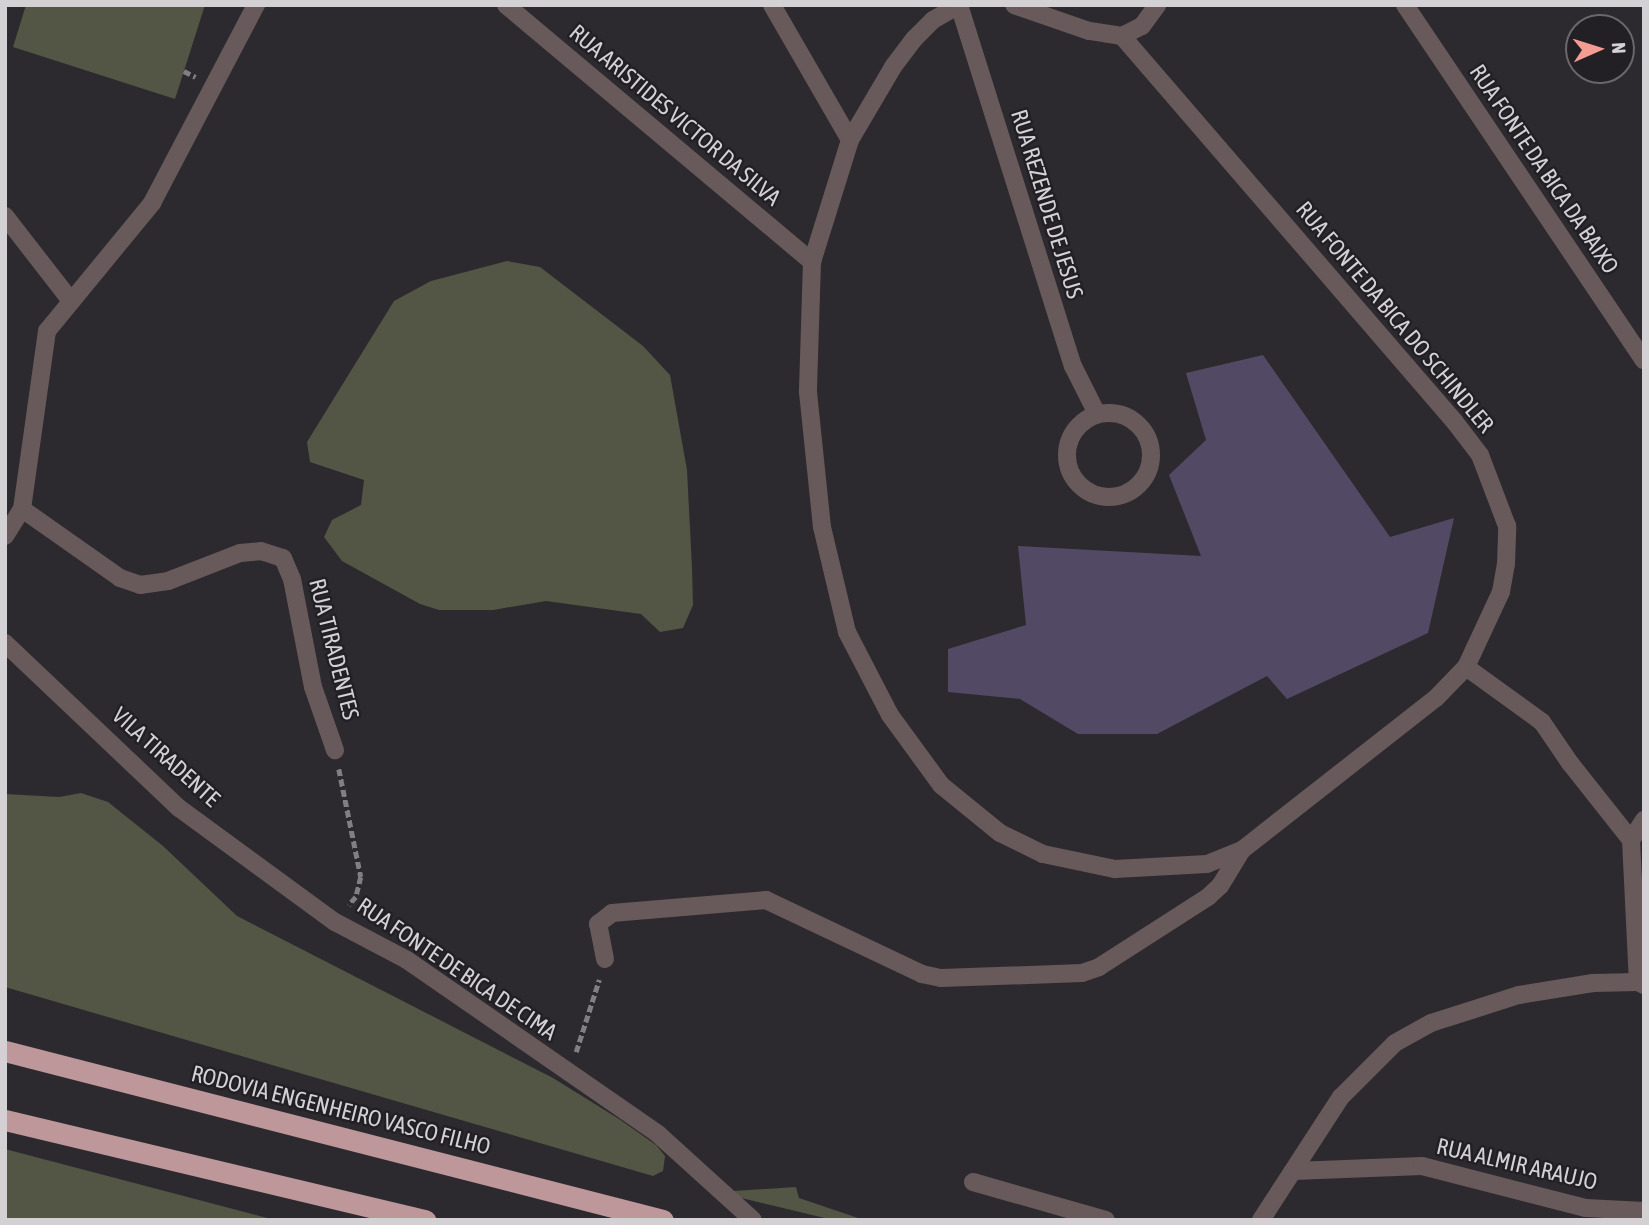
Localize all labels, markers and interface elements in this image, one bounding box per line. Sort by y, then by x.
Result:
north arrow [1565,14,1635,84]
street label: RUA ARISTIDES VICTOR DA SILVA [564,19,786,211]
text: N [1608,42,1630,54]
street label: RUA FONTE DA BICA DA BAIXO [1464,59,1624,279]
street label: RUA REZENDE DE JESUS [1005,106,1089,302]
street label: RUA FONTE DA BICA DO SCHINDLER [1290,196,1500,438]
street label: RUA TIRADENTES [303,576,365,722]
street label: VILA TIRADENTE [106,701,226,813]
street label: RUA FONTE DE BICA DE CIMA [352,892,562,1046]
street label: RODOVIA ENGENHEIRO VASCO FILHO [189,1059,493,1161]
street label: RUA ALMIR ARAUJO [1434,1132,1600,1196]

